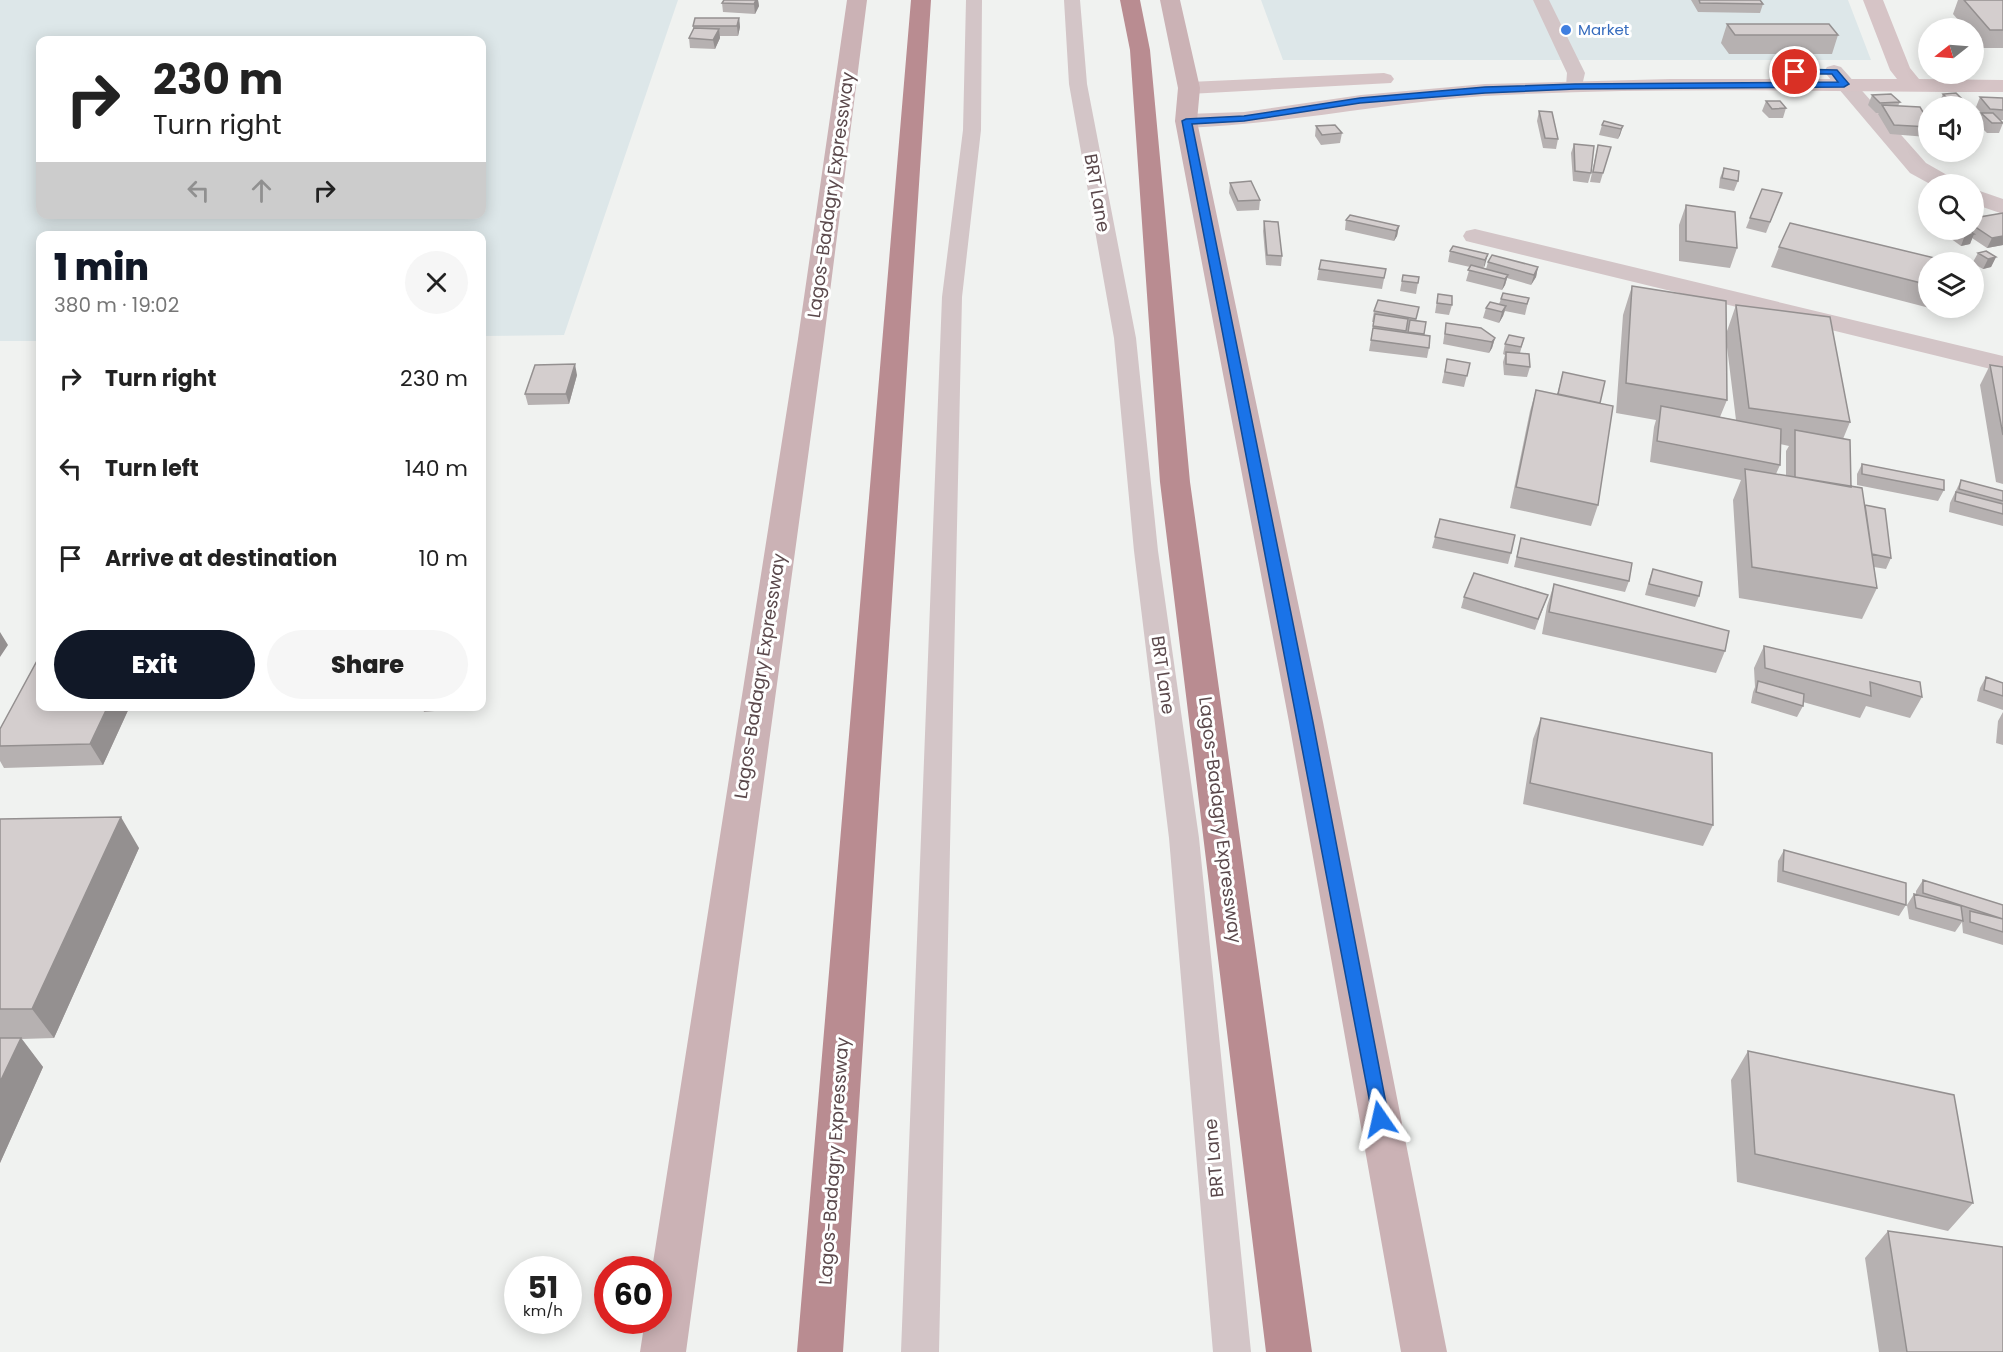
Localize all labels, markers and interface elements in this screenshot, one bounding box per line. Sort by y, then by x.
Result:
north arrow [1918,18,1984,84]
map controls [1918,18,1984,318]
place label: Market [1578,19,1629,40]
marker: Market [1559,23,1573,37]
pin [1769,46,1820,97]
text: 230 m [153,50,283,109]
icon: arrive [1778,55,1811,88]
icon: right [54,60,132,138]
street label: Lagos-Badagry Expressway [801,70,860,319]
button: sound [1918,96,1984,162]
text: Turn right [153,106,282,143]
street label: BRT Lane [1078,152,1117,234]
icon: left [182,174,215,207]
icon: ahead [245,174,278,207]
icon: right [308,174,341,207]
button: search [1918,174,1984,240]
text: 1 min [54,242,149,293]
button: close [405,251,468,314]
button: layers [1918,252,1984,318]
text: 380 m · 19:02 [54,291,179,319]
icon: right [54,362,87,395]
text: Turn right [105,363,216,394]
text: 230 m [400,363,468,394]
icon: left [54,452,87,485]
text: Turn left [105,453,199,484]
text: 140 m [405,453,468,484]
icon: arrive [54,542,87,575]
text: Arrive at destination [105,543,337,574]
text: 10 m [419,543,468,574]
street label: Lagos-Badagry Expressway [728,551,791,800]
button: Exit [54,630,255,699]
button: Share [267,630,468,699]
street label: BRT Lane [1146,634,1181,716]
street label: Lagos-Badagry Expressway [1193,695,1248,945]
street label: Lagos-Badagry Expressway [812,1036,855,1286]
position arrow [1348,1087,1412,1151]
street label: BRT Lane [1198,1118,1229,1199]
speed limit sign: 60 [594,1256,672,1334]
text: 51 [528,1266,558,1309]
text: km/h [523,1300,563,1321]

